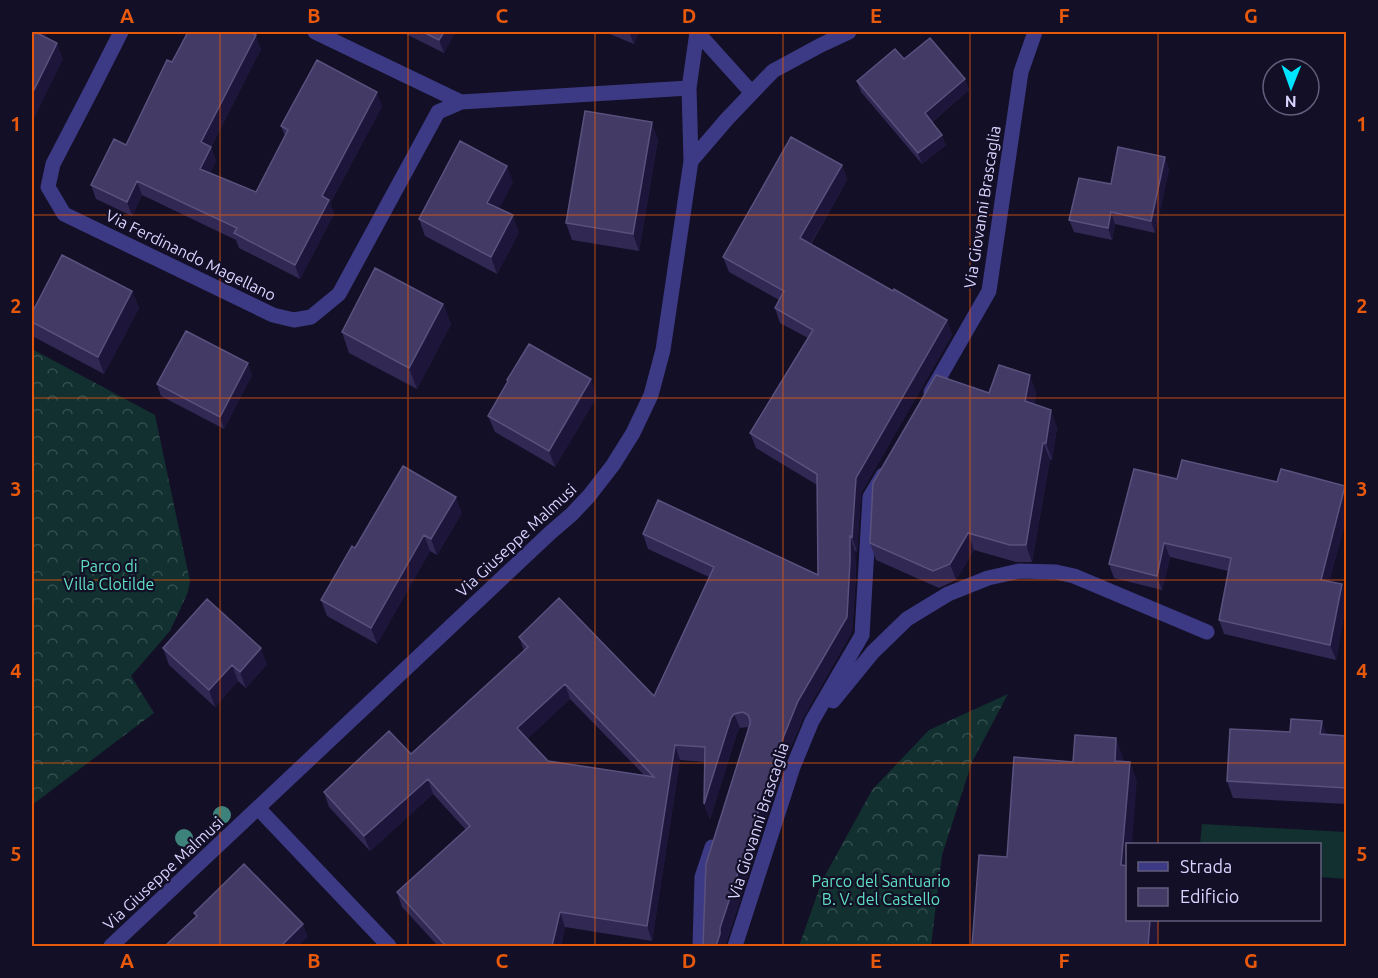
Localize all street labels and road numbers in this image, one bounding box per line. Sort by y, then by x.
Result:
street label: Via Giovanni Brascaglia [960,124,1004,290]
street label: Via Ferdinando Magellano [103,206,279,304]
street label: Via Giuseppe Malmusi [452,480,580,600]
street label: Via Giovanni Brascaglia [724,740,792,902]
street label: Via Giuseppe Malmusi [99,813,227,933]

